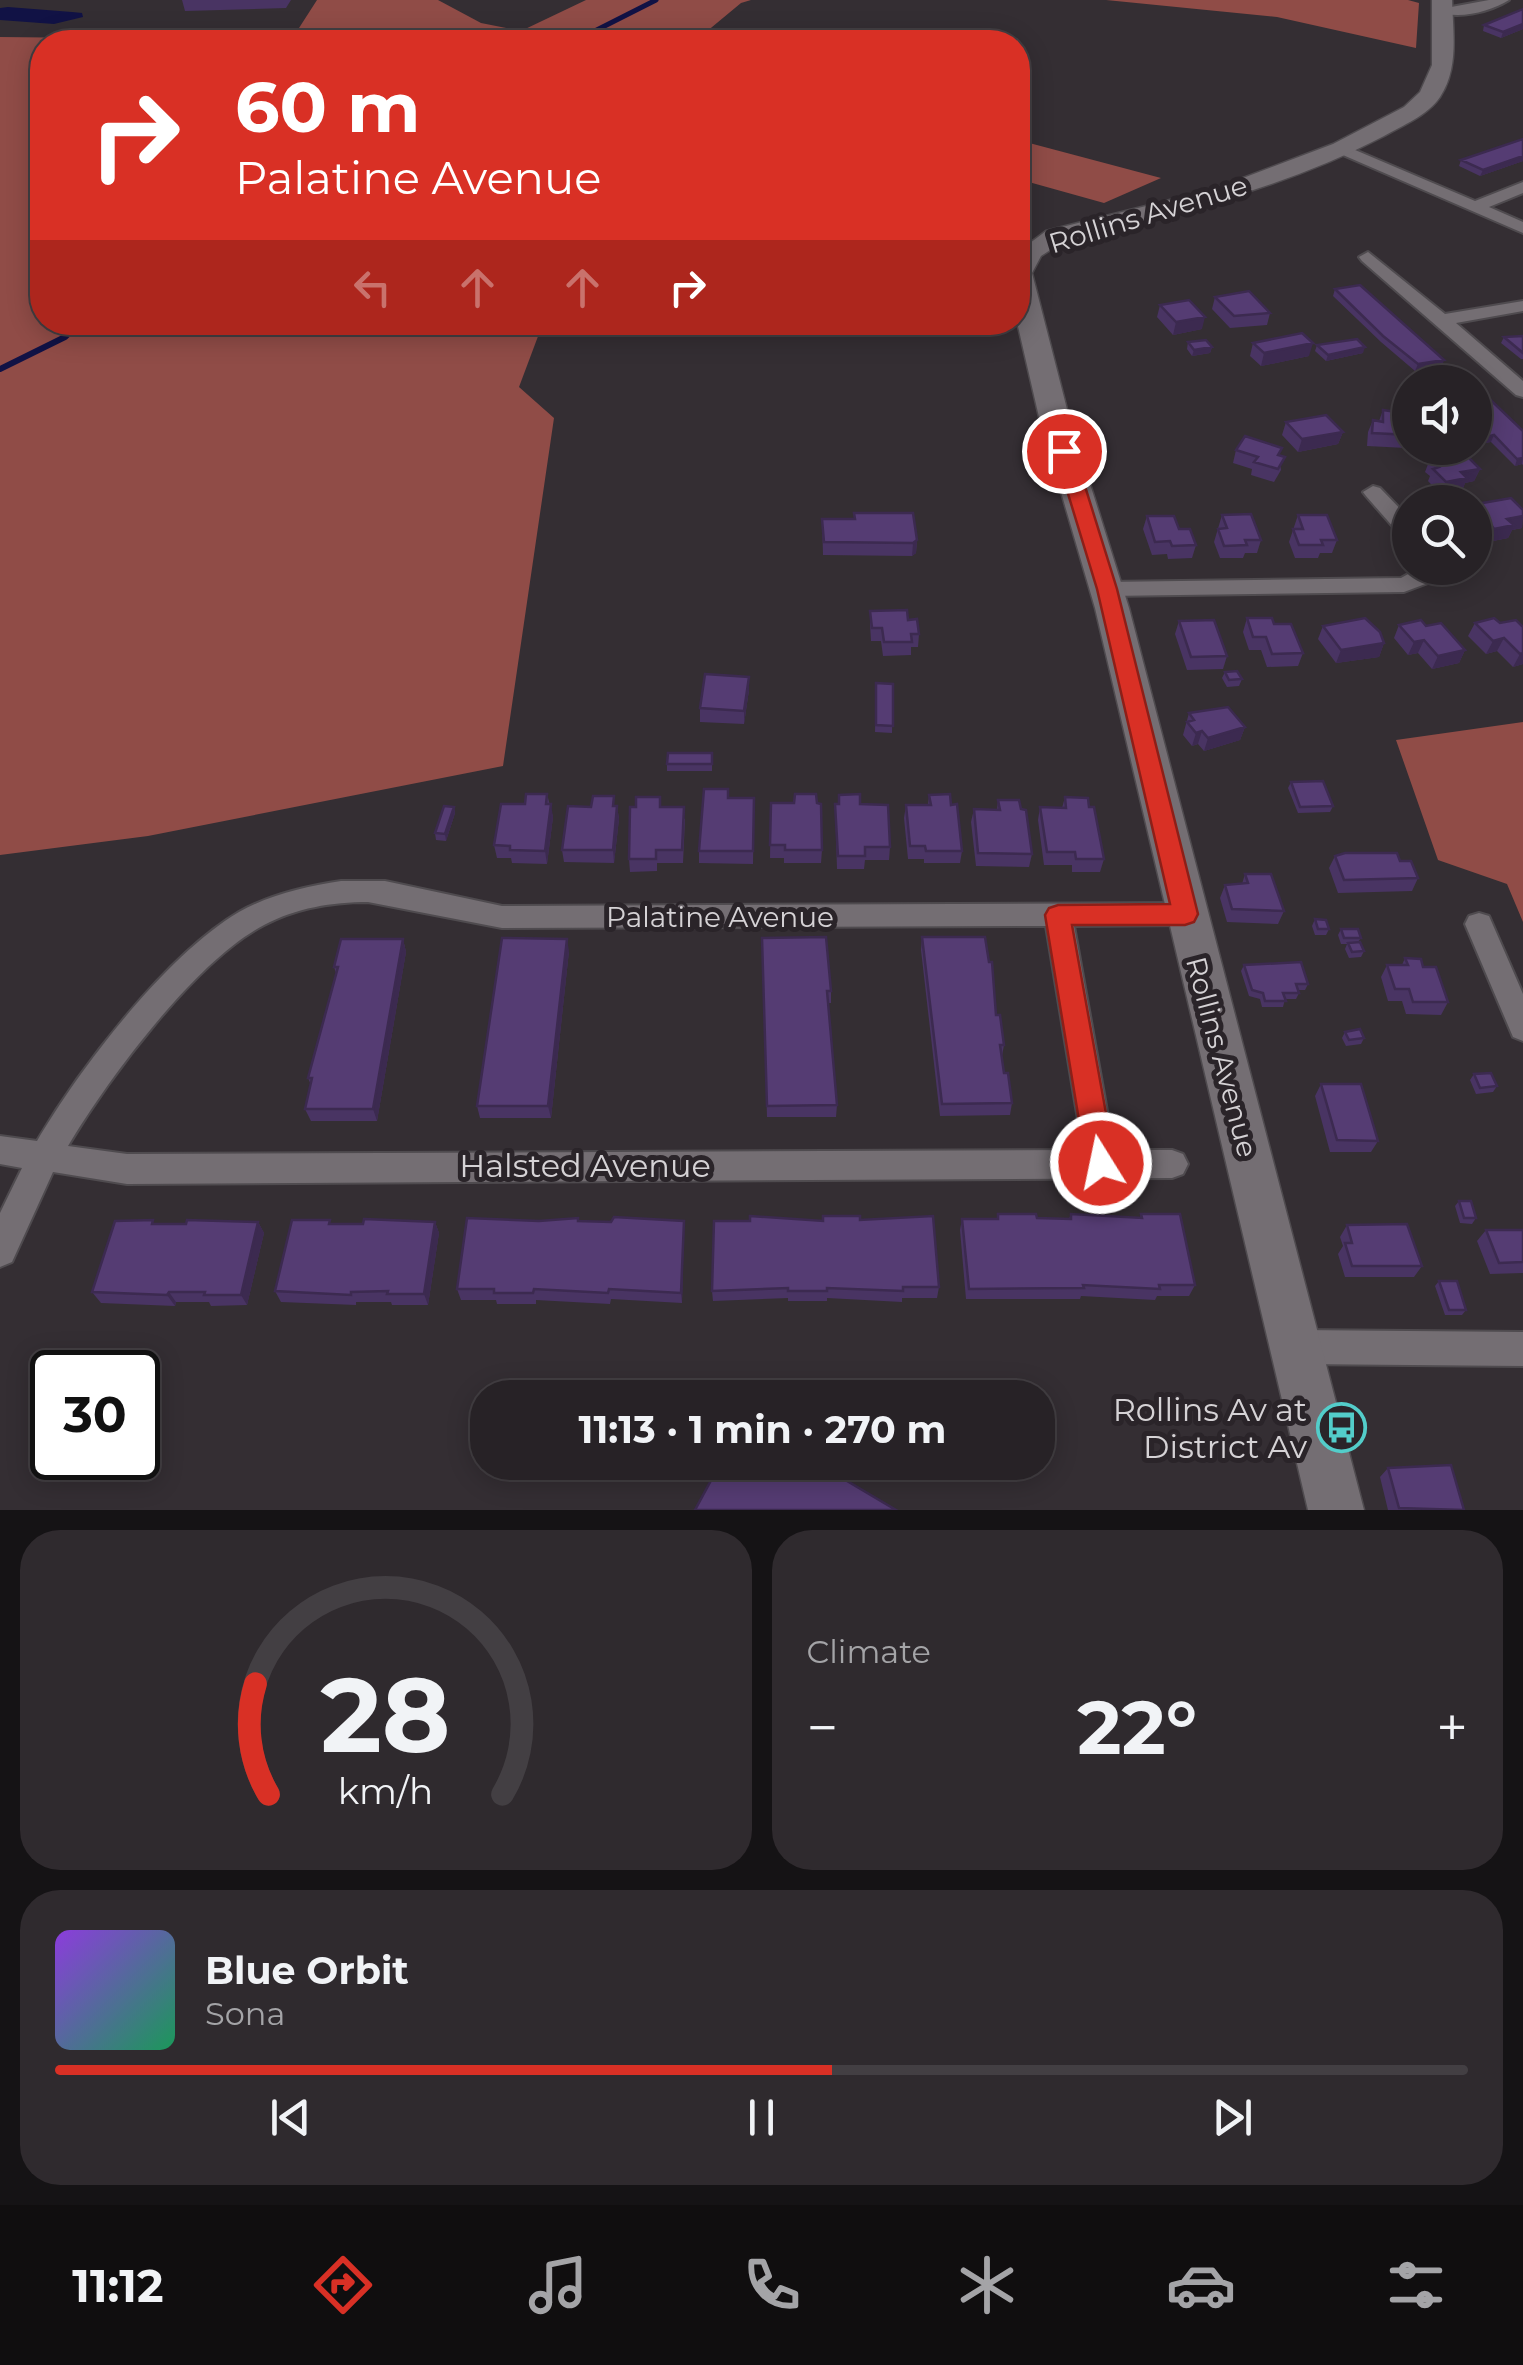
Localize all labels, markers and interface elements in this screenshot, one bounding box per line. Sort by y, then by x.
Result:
text: 60 m [235,64,420,150]
icon: right [70,70,200,200]
text: Palatine Avenue [235,150,601,205]
street label: Rollins Avenue [1045,168,1251,260]
icon: left [345,260,400,315]
icon: ahead [450,260,505,315]
icon: ahead [555,260,610,315]
icon: right [660,260,715,315]
map controls [1392,365,1492,585]
button: sound [1392,365,1492,465]
pin [1022,409,1107,494]
icon: arrive [1037,424,1092,479]
button: search [1392,485,1492,585]
street label: Palatine Avenue [606,900,834,934]
street label: Rollins Avenue [1179,953,1265,1161]
position arrow [1049,1111,1153,1215]
street label: Halsted Avenue [459,1146,711,1185]
speed limit sign: 30 [30,1350,160,1480]
place label: Rollins Av at District Av [1113,1390,1308,1466]
bus stop icon: Rollins Av at District Av [1316,1402,1368,1454]
text: 11:13 · 1 min · 270 m [579,1406,946,1453]
text: Climate [807,1632,931,1671]
text: 28 [321,1651,451,1778]
text: 22° [1077,1681,1197,1773]
text: − [807,1694,838,1761]
text: + [1436,1694,1468,1761]
text: km/h [338,1769,433,1813]
text: Blue Orbit [205,1947,409,1994]
text: Sona [205,1994,285,2033]
icon: previous [263,2090,318,2145]
icon: pause [734,2090,789,2145]
icon: next [1205,2090,1260,2145]
icon: directions [308,2250,378,2320]
icon: music [523,2250,593,2320]
icon: phone [737,2250,807,2320]
icon: climate [952,2250,1022,2320]
icon: car [1166,2250,1236,2320]
icon: filters [1381,2250,1451,2320]
text: 11:12 [72,2258,164,2313]

